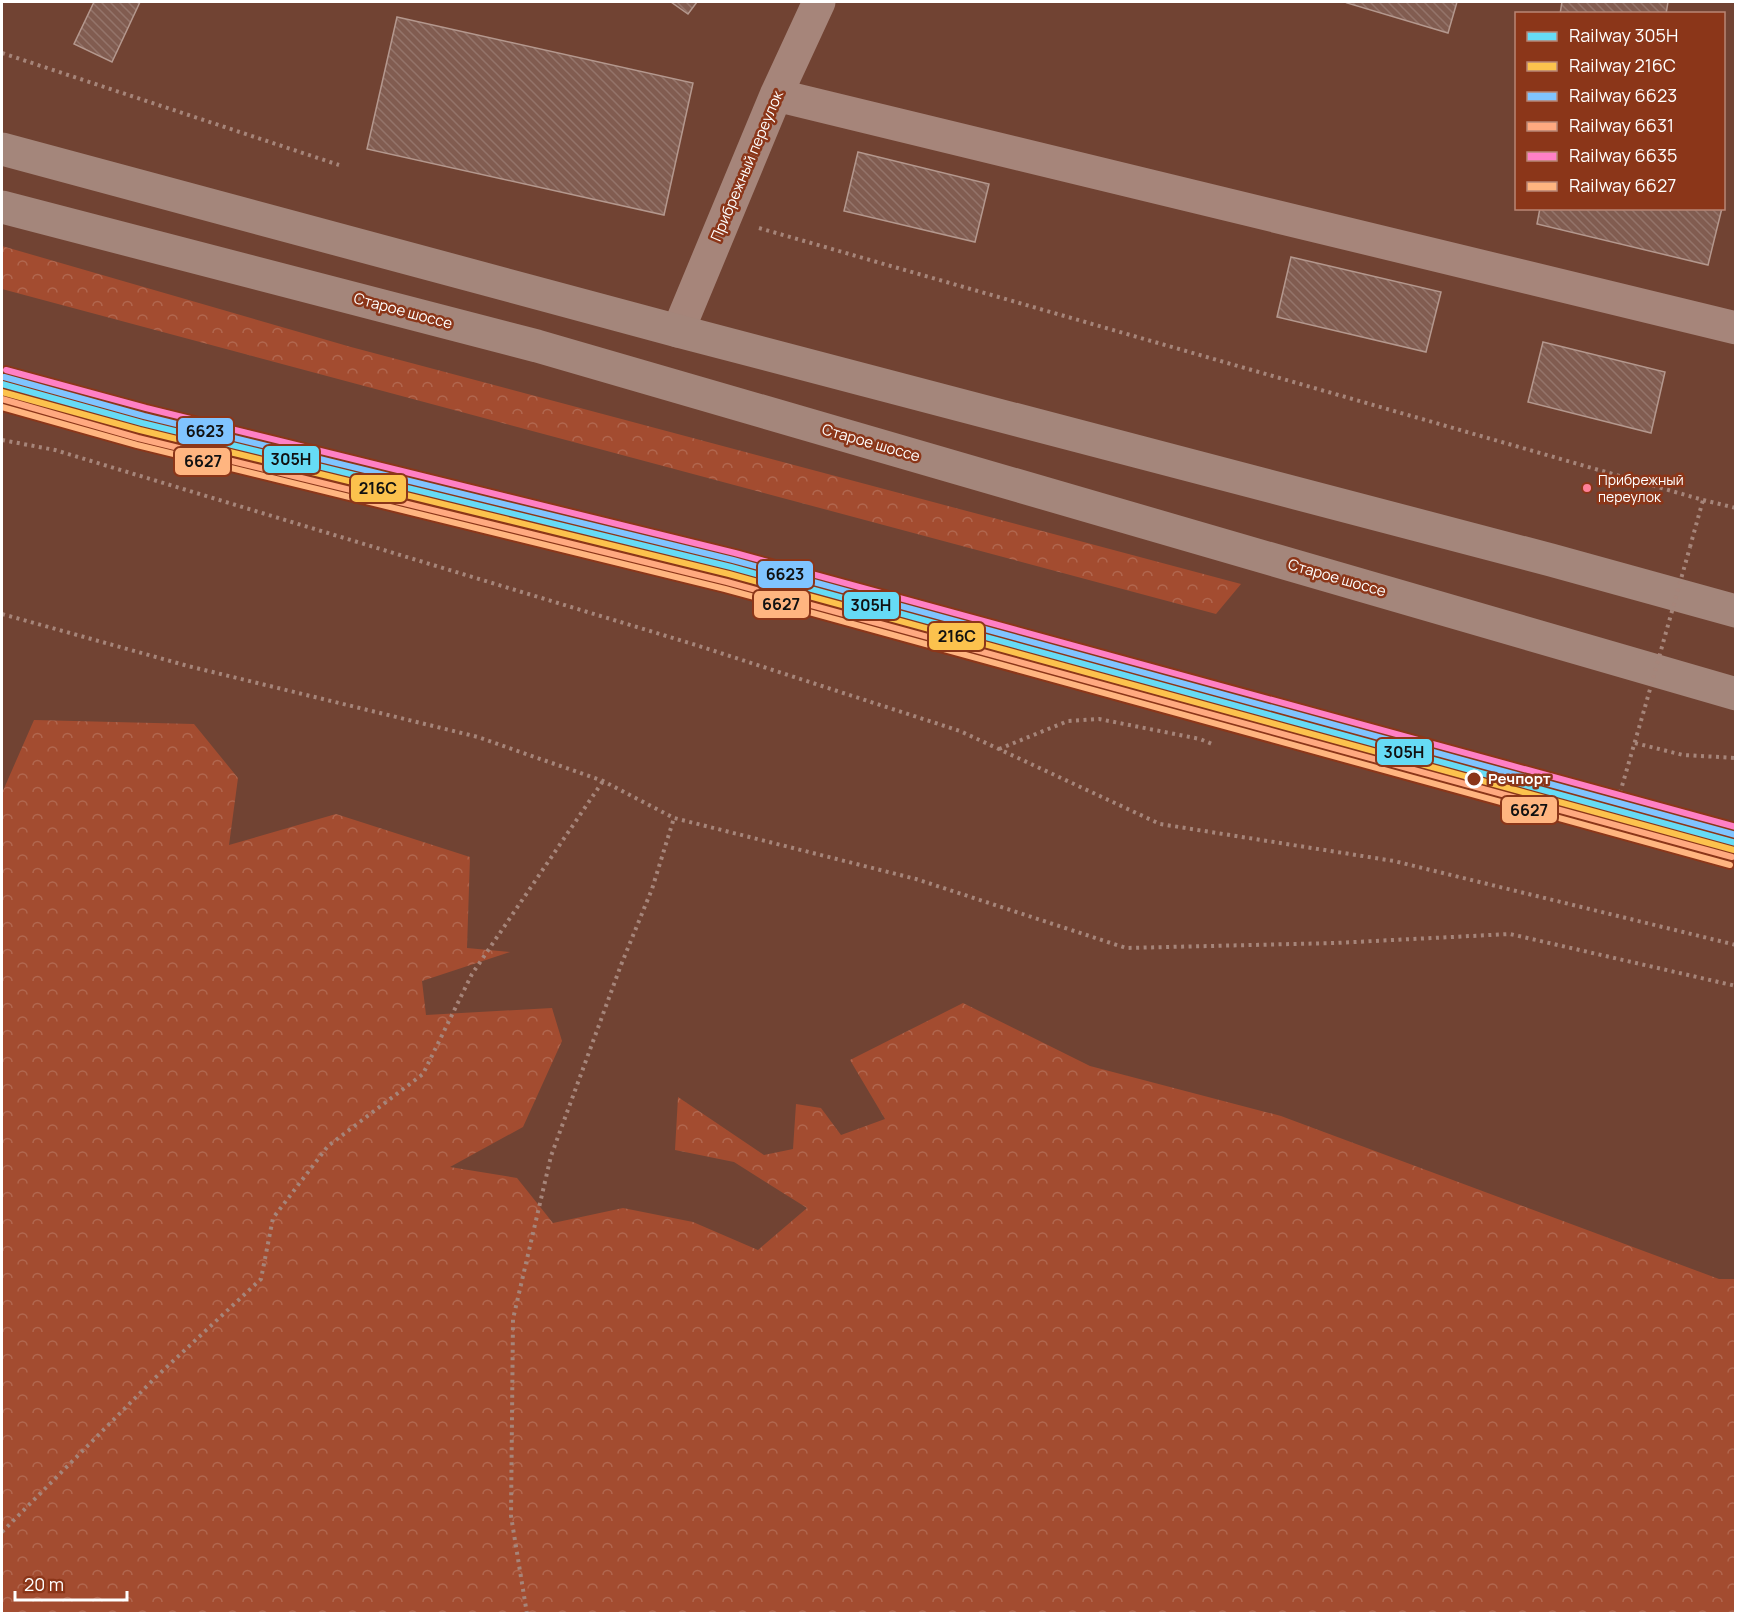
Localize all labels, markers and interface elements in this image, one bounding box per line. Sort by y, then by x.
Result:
legend [1515,12,1725,210]
text: Railway 305Н [1569,23,1678,47]
text: Railway 216С [1569,53,1676,77]
text: Railway 6623 [1569,83,1677,107]
street label: Прибрежный переулок [705,87,788,245]
text: Railway 6631 [1569,113,1674,137]
text: Railway 6635 [1569,143,1677,167]
text: Railway 6627 [1569,173,1676,197]
street label: Старое шоссе [351,287,455,334]
line badge: 6623 [177,417,234,445]
street label: Старое шоссе [820,418,923,467]
text: 6623 [186,420,224,442]
line badge: 305Н [263,445,320,474]
line badge: 6627 [174,447,231,476]
text: 305Н [271,448,311,470]
text: 6627 [184,450,222,472]
place label: Прибрежный переулок [1598,470,1684,506]
line badge: 216С [350,474,407,503]
text: 216С [359,477,397,499]
marker: Прибрежный переулок [1581,482,1593,494]
street label: Старое шоссе [1286,553,1389,602]
line badge: 6623 [757,560,814,589]
text: 6623 [766,563,804,585]
line badge: 6627 [753,590,810,619]
line badge: 305Н [843,591,900,620]
text: 6627 [762,593,800,615]
text: 305Н [851,594,891,616]
line badge: 216С [928,622,985,651]
text: 216С [938,625,976,647]
line badge: 305Н [1376,738,1433,766]
text: 305Н [1384,741,1424,763]
place label: Речпорт [1488,768,1551,789]
marker: Речпорт [1465,770,1483,788]
line badge: 6627 [1501,796,1558,824]
text: 6627 [1510,799,1548,821]
scale bar [15,1564,128,1602]
text: 20 m [24,1572,64,1596]

